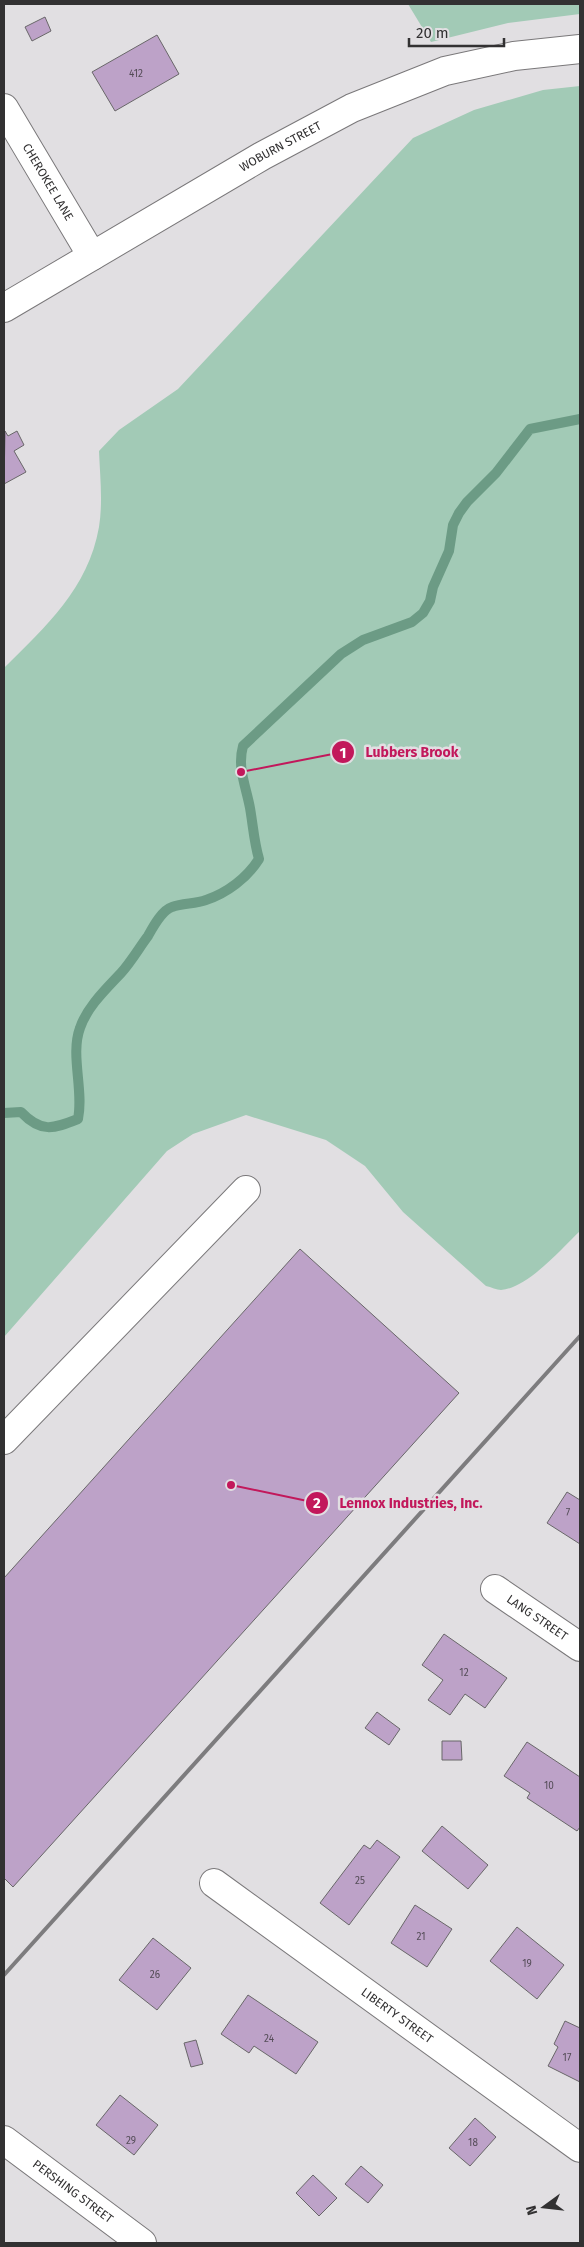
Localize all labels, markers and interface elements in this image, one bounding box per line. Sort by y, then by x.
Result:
scale bar [409,15,504,47]
text: 20 m [416,24,449,42]
house number: 412 [129,68,143,80]
street label: WOBURN STREET [237,118,324,175]
street label: CHEROKEE LANE [20,141,76,223]
callout: Lubbers Brook [331,738,469,767]
text: 1 [340,744,346,762]
text: Lubbers Brook [366,744,459,761]
callout: Lennox Industries, Inc. [304,1488,492,1517]
text: 2 [313,1494,321,1512]
text: Lennox Industries, Inc. [339,1495,483,1512]
house number: 7 [566,1507,571,1519]
street label: LANG STREET [504,1592,571,1644]
house number: 12 [459,1667,469,1679]
house number: 10 [544,1780,554,1792]
house number: 25 [355,1875,365,1887]
house number: 21 [416,1931,426,1943]
house number: 19 [522,1958,532,1970]
house number: 26 [150,1969,160,1981]
street label: LIBERTY STREET [358,1985,436,2047]
house number: 24 [264,2033,275,2045]
house number: 17 [563,2052,572,2064]
house number: 29 [126,2135,136,2147]
house number: 18 [468,2137,478,2149]
street label: PERSHING STREET [30,2157,116,2226]
north arrow [519,2182,569,2232]
text: N [523,2204,541,2217]

